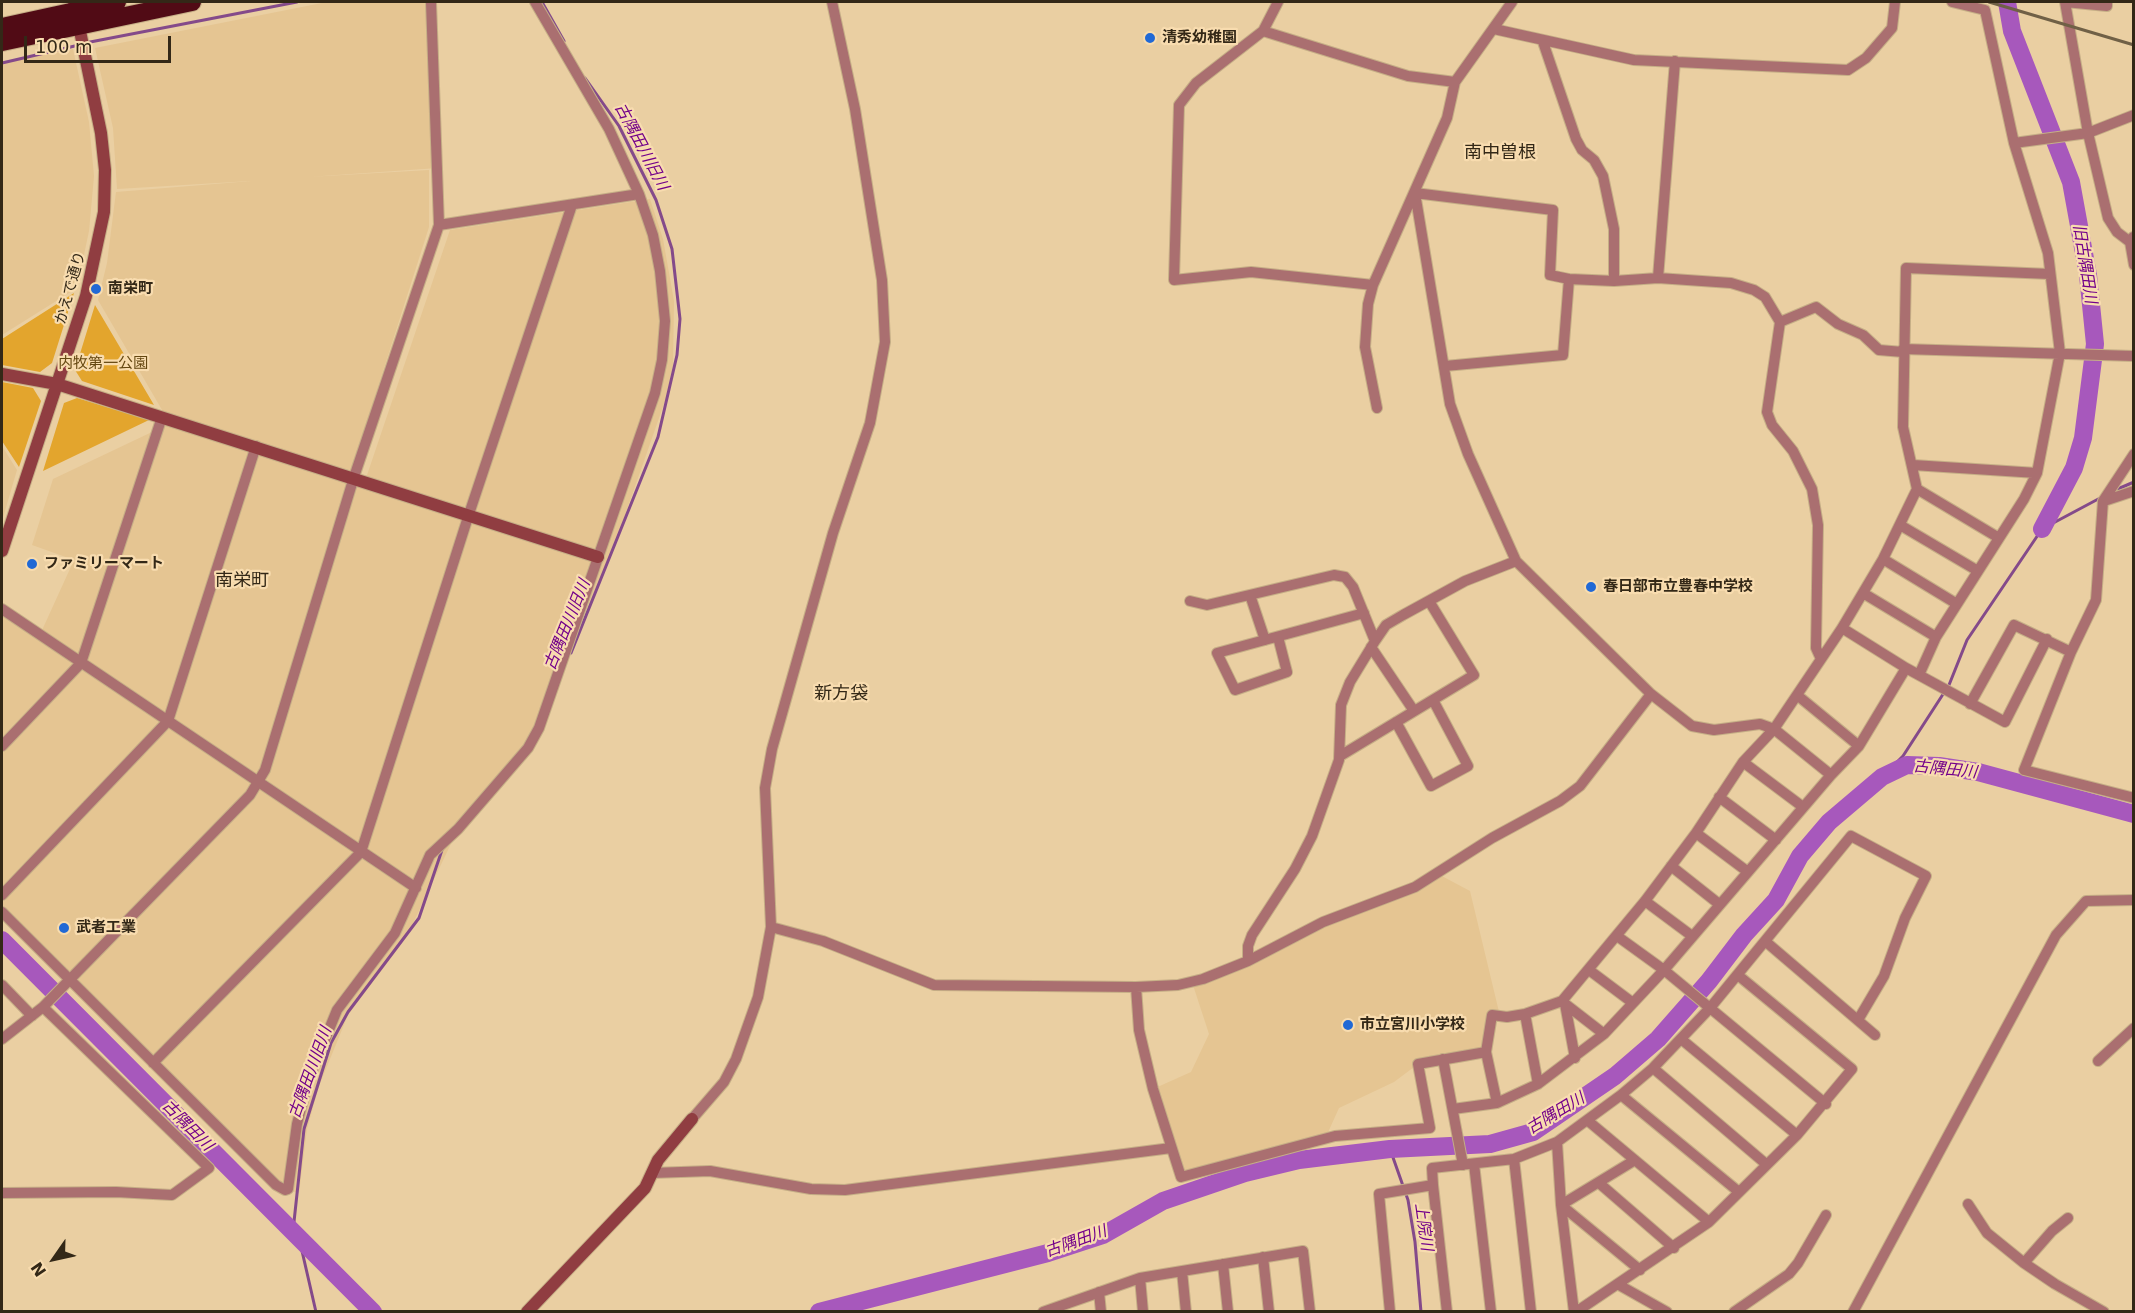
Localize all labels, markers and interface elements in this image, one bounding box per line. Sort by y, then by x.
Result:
scale bar [27,24,174,62]
place label: 清秀幼稚園 [1162,29,1237,47]
marker: 清秀幼稚園 [1143,31,1157,45]
text: 100 m [35,36,93,57]
water label: 古隅田川旧川 [610,100,672,194]
district label: 南中曽根 [1464,142,1536,164]
water label: 旧古隅田川 [2068,223,2100,305]
street label: かえで通り [52,249,90,327]
place label: 南栄町 [108,280,153,298]
marker: 南栄町 [89,282,103,296]
park label: 内牧第一公園 [58,355,148,373]
place label: ファミリーマート [44,555,164,573]
marker: ファミリーマート [25,557,39,571]
district label: 南栄町 [215,570,269,592]
water label: 古隅田川旧川 [541,577,595,673]
place label: 春日部市立豊春中学校 [1603,578,1753,596]
marker: 春日部市立豊春中学校 [1584,580,1598,594]
district label: 新方袋 [814,683,868,705]
water label: 古隅田川 [1912,757,1978,783]
place label: 武者工業 [76,919,136,937]
marker: 武者工業 [57,921,71,935]
place label: 市立宮川小学校 [1360,1016,1465,1034]
marker: 市立宮川小学校 [1341,1018,1355,1032]
water label: 古隅田川旧川 [286,1025,336,1121]
water label: 古隅田川 [1524,1089,1588,1139]
water label: 古隅田川 [158,1097,216,1155]
water label: 上院川 [1410,1202,1436,1252]
water label: 古隅田川 [1043,1222,1109,1262]
north arrow [24,1229,84,1289]
text: N [27,1258,50,1280]

